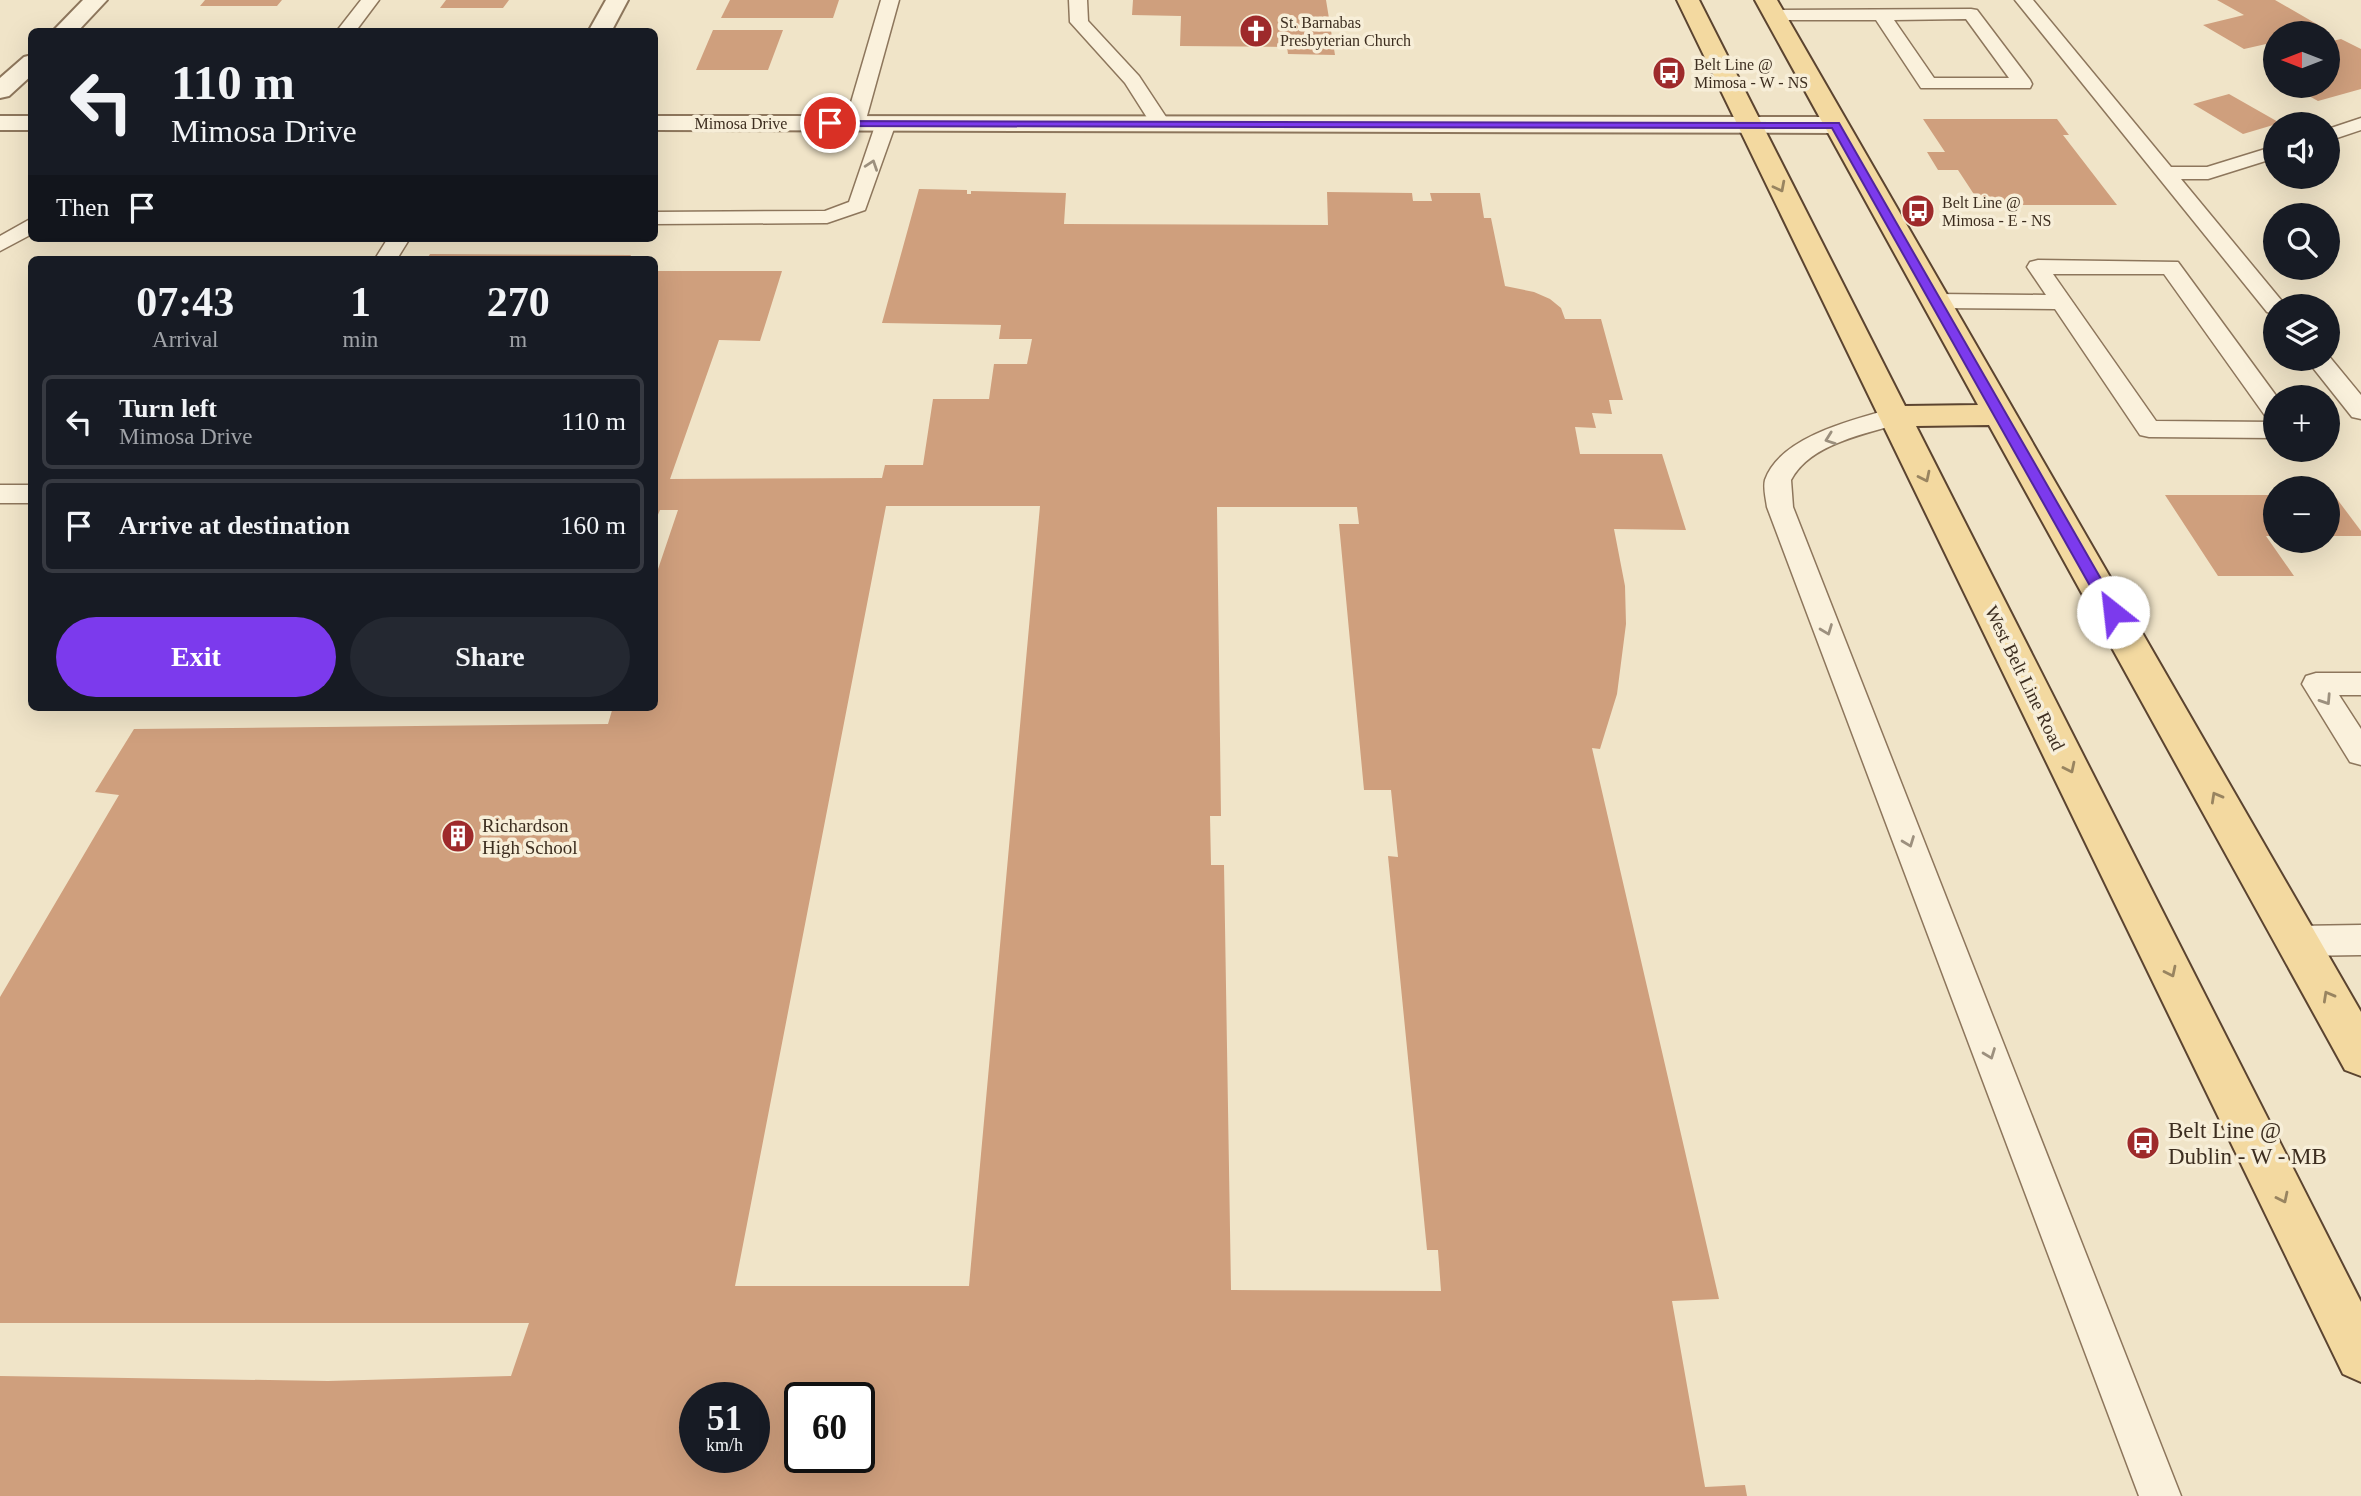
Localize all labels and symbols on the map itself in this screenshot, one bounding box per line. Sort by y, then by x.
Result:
church icon: St. Barnabas Presbyterian Church [1237,12,1275,50]
place label: St. Barnabas Presbyterian Church [1280,14,1411,50]
north arrow [2263,21,2340,98]
bus stop icon: Belt Line @ Mimosa - W - NS [1650,54,1688,92]
place label: Belt Line @ Mimosa - W - NS [1694,56,1808,91]
pin [800,93,860,153]
street label: Mimosa Drive [695,115,787,132]
one-way arrow [864,159,878,171]
one-way arrow [1772,180,1786,192]
bus stop icon: Belt Line @ Mimosa - E - NS [1899,192,1937,230]
place label: Belt Line @ Mimosa - E - NS [1942,194,2051,229]
one-way arrow [1825,431,1837,445]
one-way arrow [1916,470,1930,482]
position arrow [2076,575,2150,649]
street label: West Belt Line Road [1981,602,2069,754]
one-way arrow [1819,623,1833,635]
one-way arrow [2318,692,2330,705]
one-way arrow [2061,761,2075,773]
one-way arrow [2211,792,2224,804]
place label: Richardson High School [482,815,578,858]
building icon: Richardson High School [439,817,477,855]
one-way arrow [1900,835,1914,847]
one-way arrow [2162,965,2176,977]
one-way arrow [2323,990,2336,1003]
one-way arrow [1982,1048,1996,1060]
place label: Belt Line @ Dublin - W - MB [2168,1118,2327,1169]
bus stop icon: Belt Line @ Dublin - W - MB [2124,1124,2162,1162]
one-way arrow [2274,1191,2288,1203]
speed limit sign: 60 [784,1382,875,1473]

